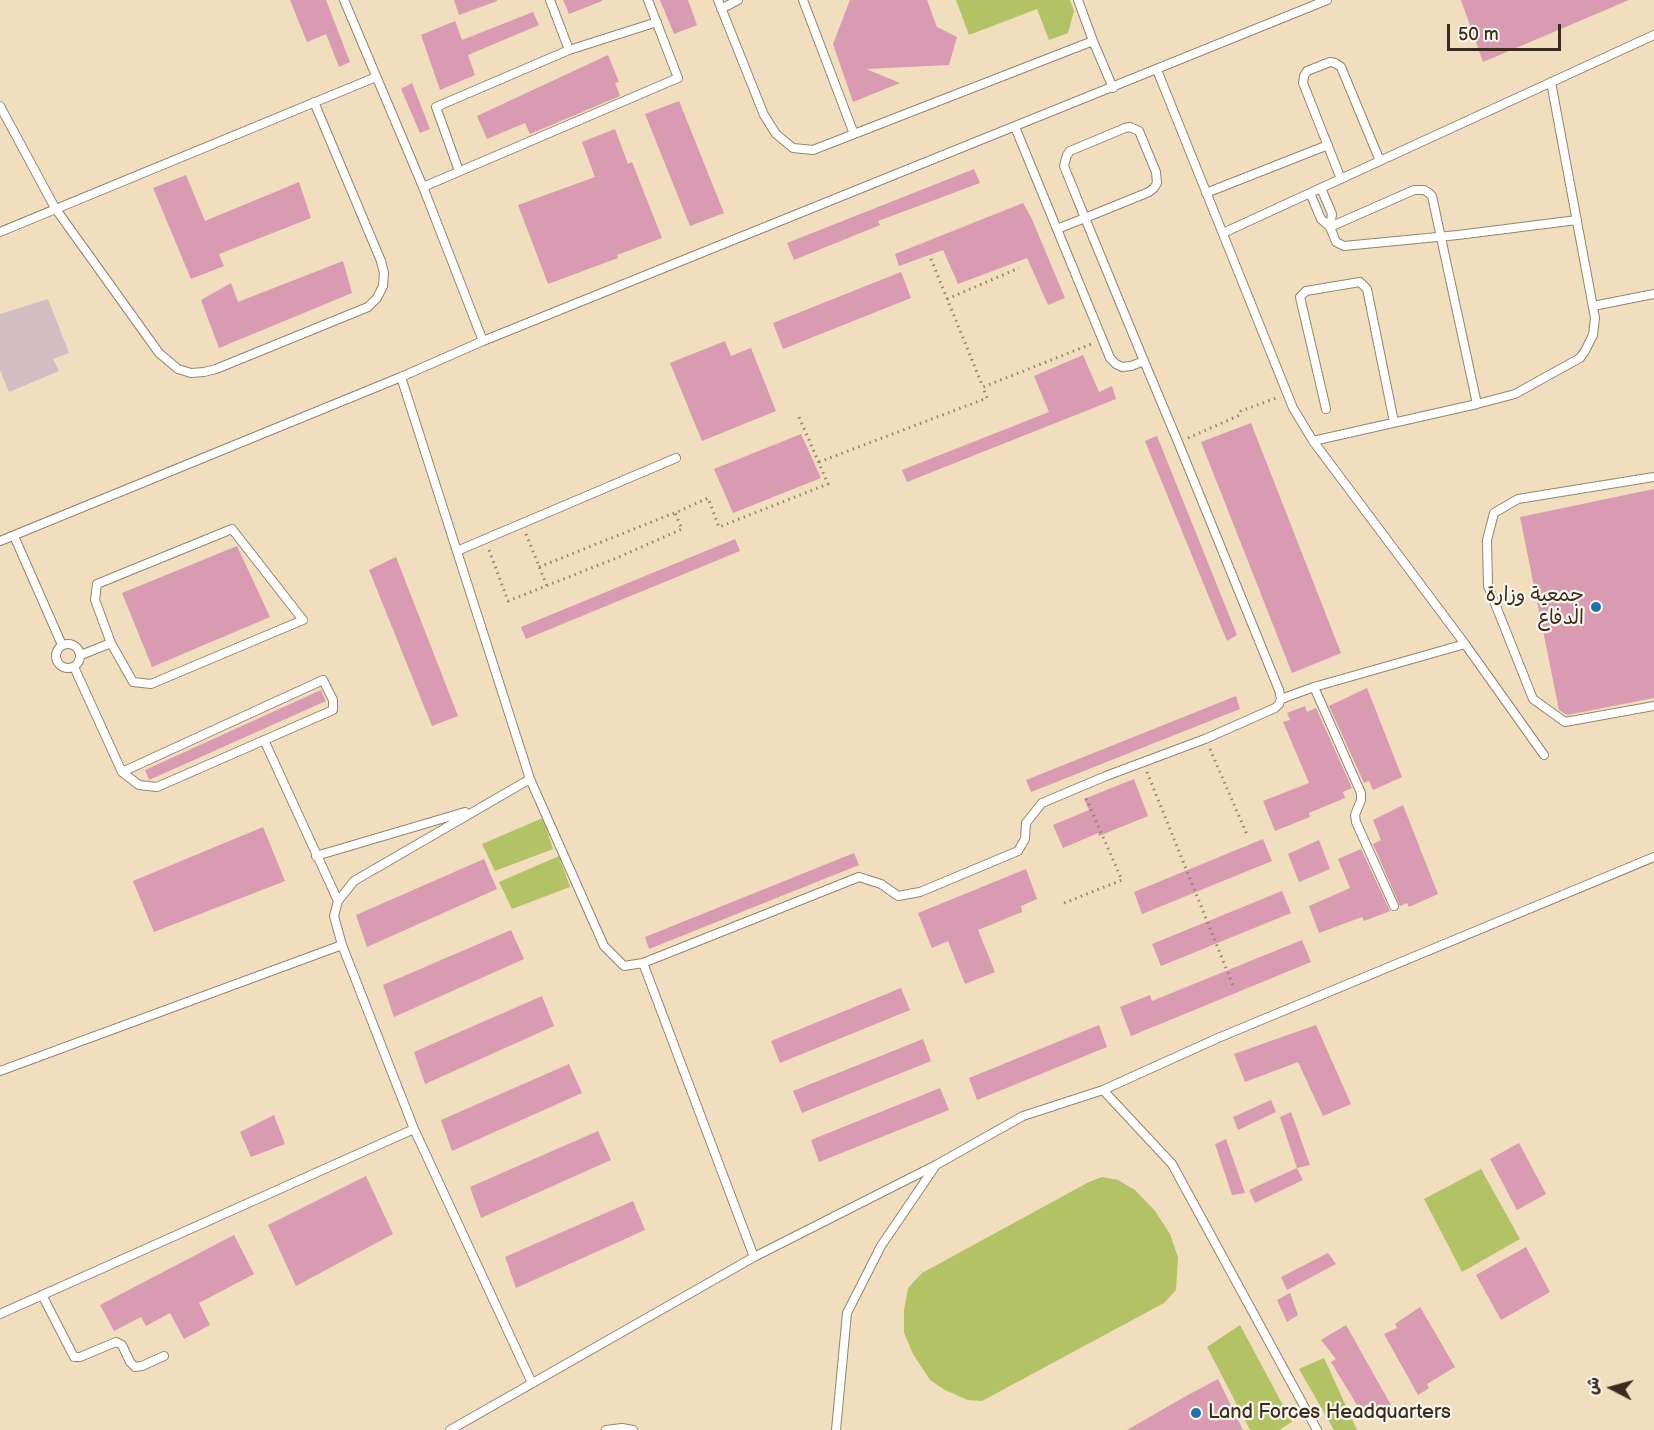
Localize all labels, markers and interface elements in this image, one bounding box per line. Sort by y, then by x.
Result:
scale bar [1450,12,1564,50]
text: 50 m [1458,24,1499,45]
place label: جمعية وزارة الدفاع [1486,584,1584,631]
marker: جمعية وزارة الدفاع [1589,600,1603,614]
north arrow [1582,1358,1642,1418]
text: ش [1583,1376,1604,1396]
place label: Land Forces Headquarters [1208,1401,1451,1425]
marker: Land Forces Headquarters [1189,1406,1203,1420]

